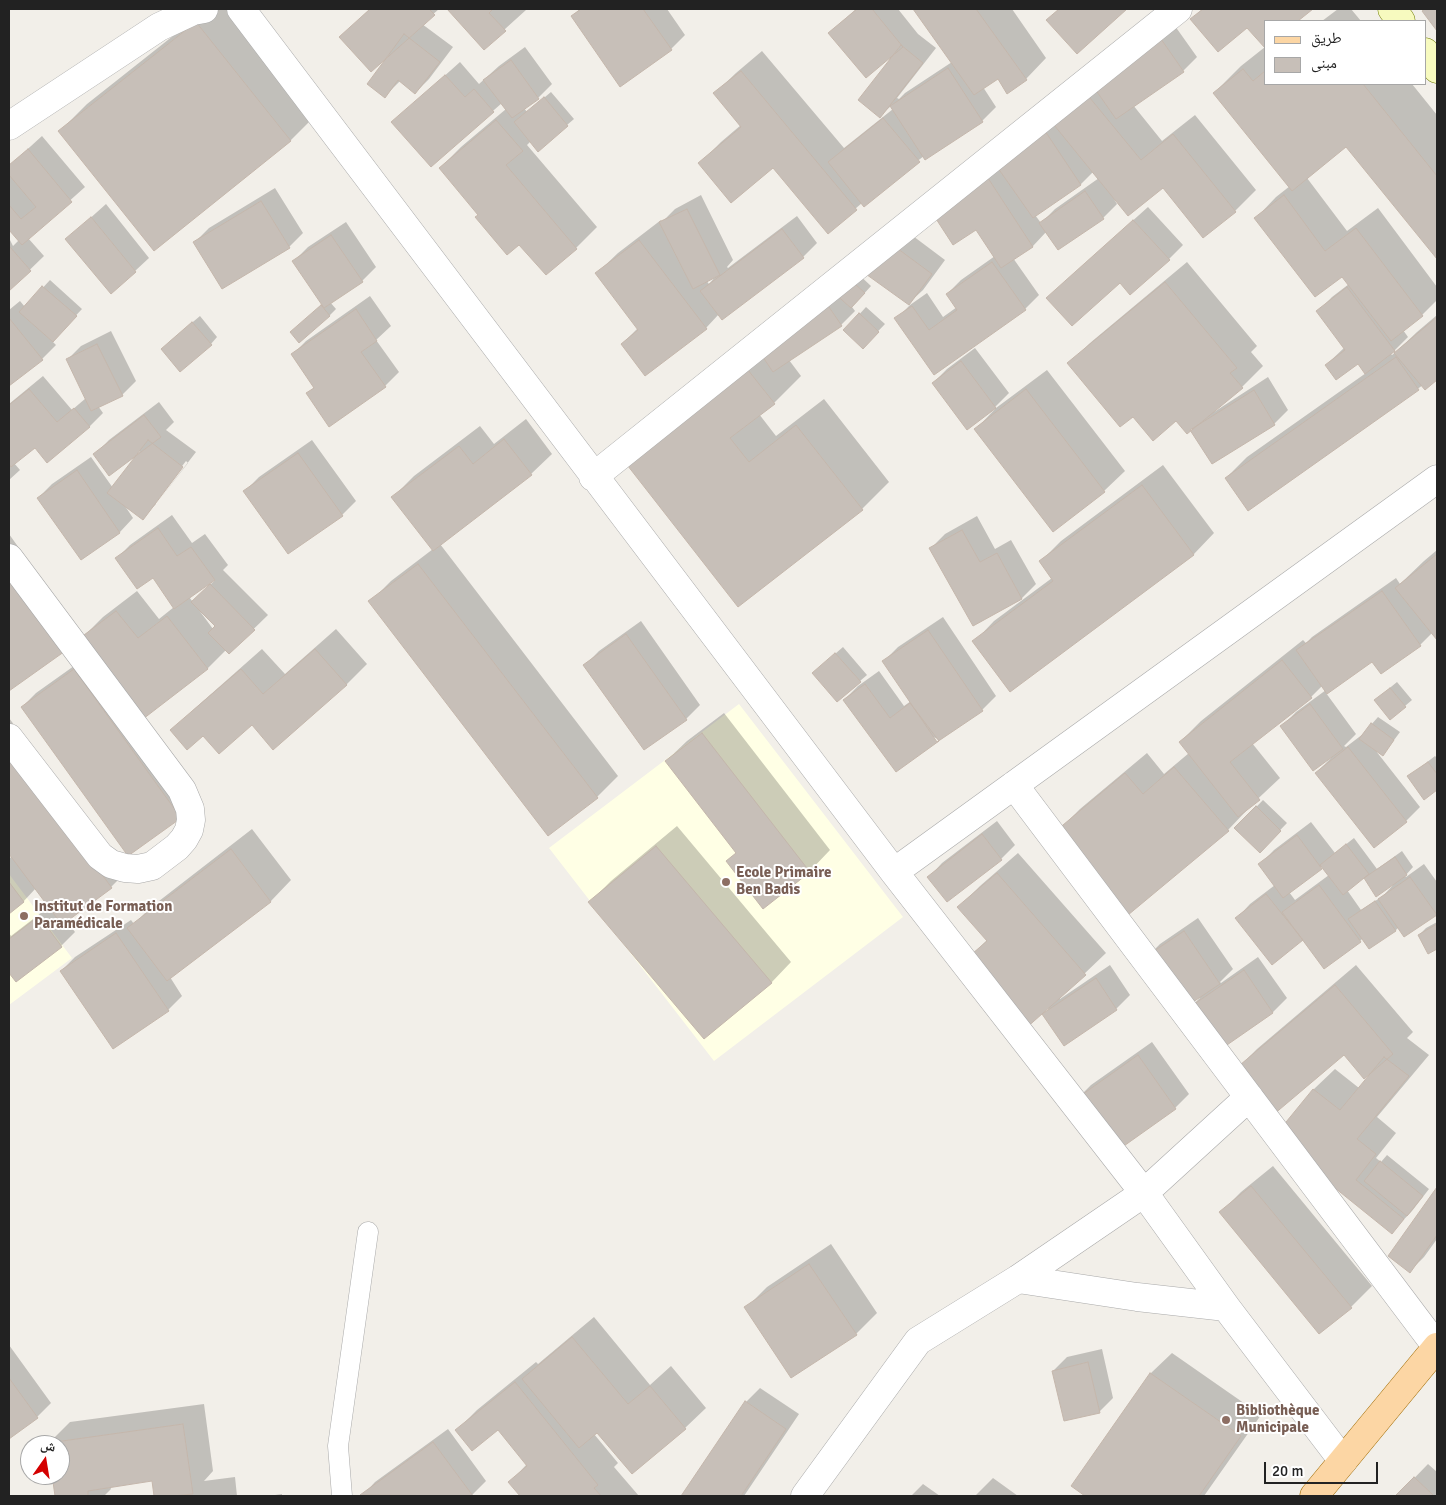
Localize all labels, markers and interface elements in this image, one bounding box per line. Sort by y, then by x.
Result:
legend [1264,20,1426,85]
text: طريق [1311,29,1342,47]
text: مبنى [1311,54,1337,72]
place label: Ecole Primaire Ben Badis [736,864,831,899]
marker: Ecole Primaire Ben Badis [720,876,732,888]
place label: Institut de Formation Paramédicale [34,898,172,933]
marker: Institut de Formation Paramédicale [18,910,30,922]
place label: Bibliothèque Municipale [1236,1402,1319,1437]
marker: Bibliothèque Municipale [1220,1414,1232,1426]
north arrow [20,1435,70,1485]
text: ش [39,1436,57,1456]
scale bar [1266,1452,1380,1484]
text: 20 m [1272,1462,1303,1480]

